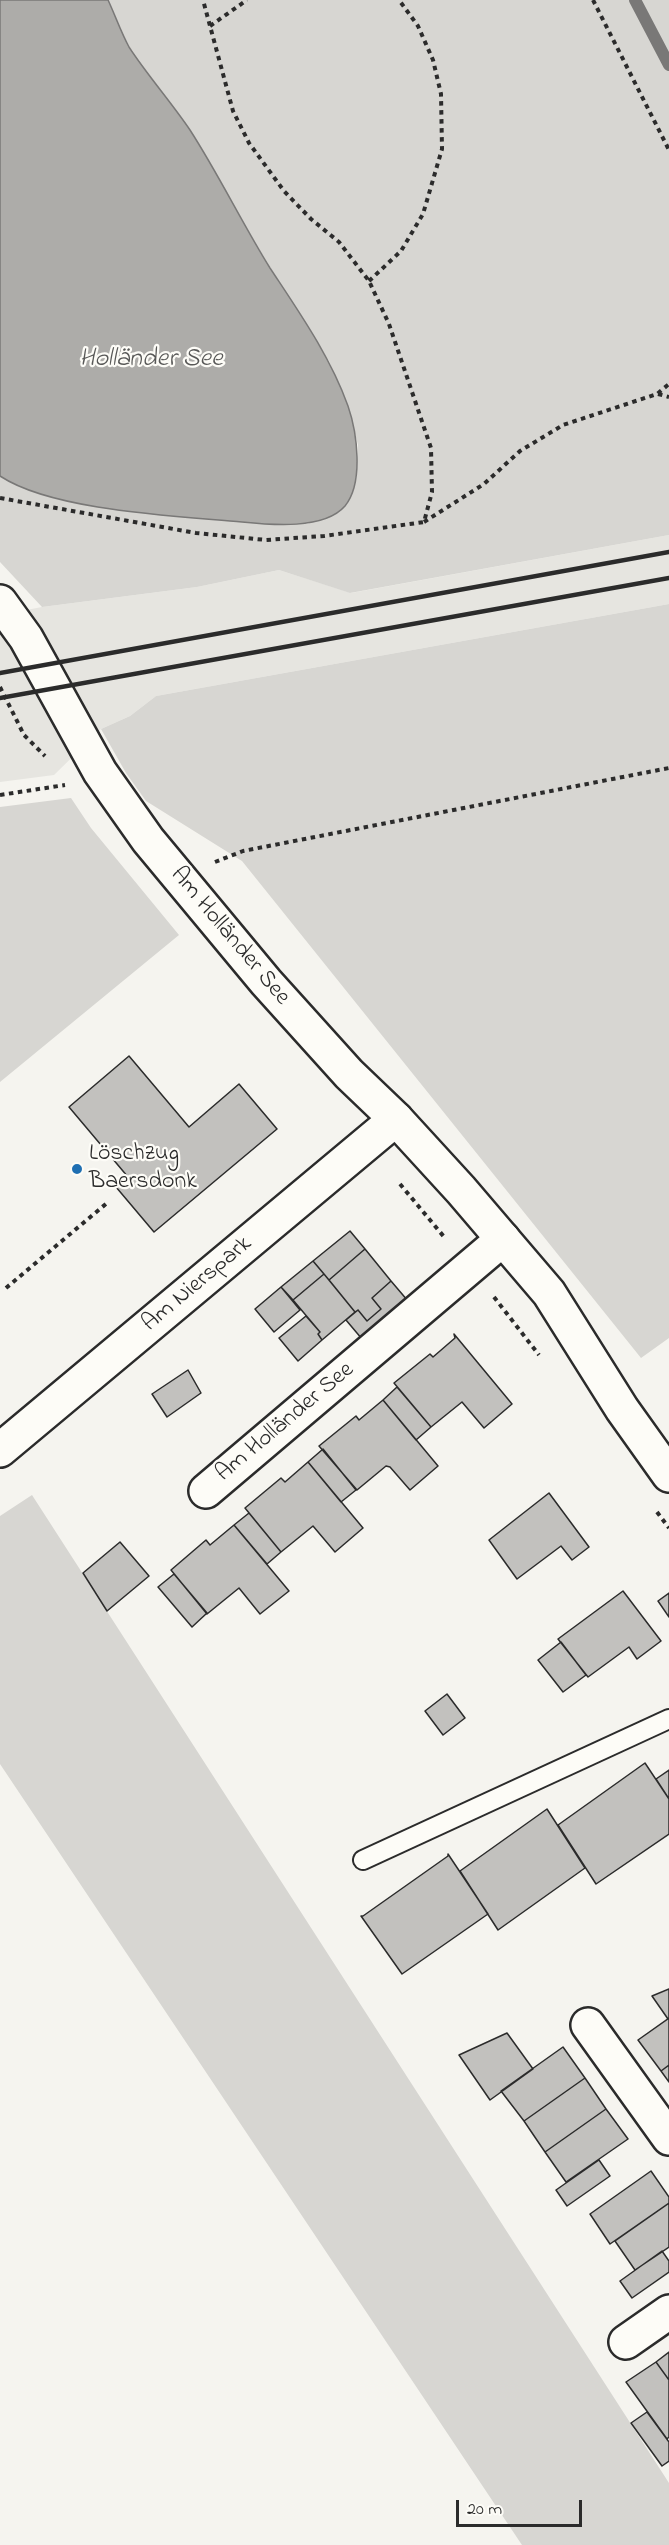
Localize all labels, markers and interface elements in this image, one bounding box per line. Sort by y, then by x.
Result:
water label: Holländer See [79,345,223,377]
street label: Am Holländer See [163,862,295,1012]
place label: Löschzug Baersdonk [89,1141,197,1197]
marker: Löschzug Baersdonk [70,1162,84,1176]
street label: Am Nierspark [137,1231,259,1339]
street label: Am Holländer See [211,1357,361,1489]
scale bar [459,2488,585,2526]
text: 20 m [467,2497,502,2523]

